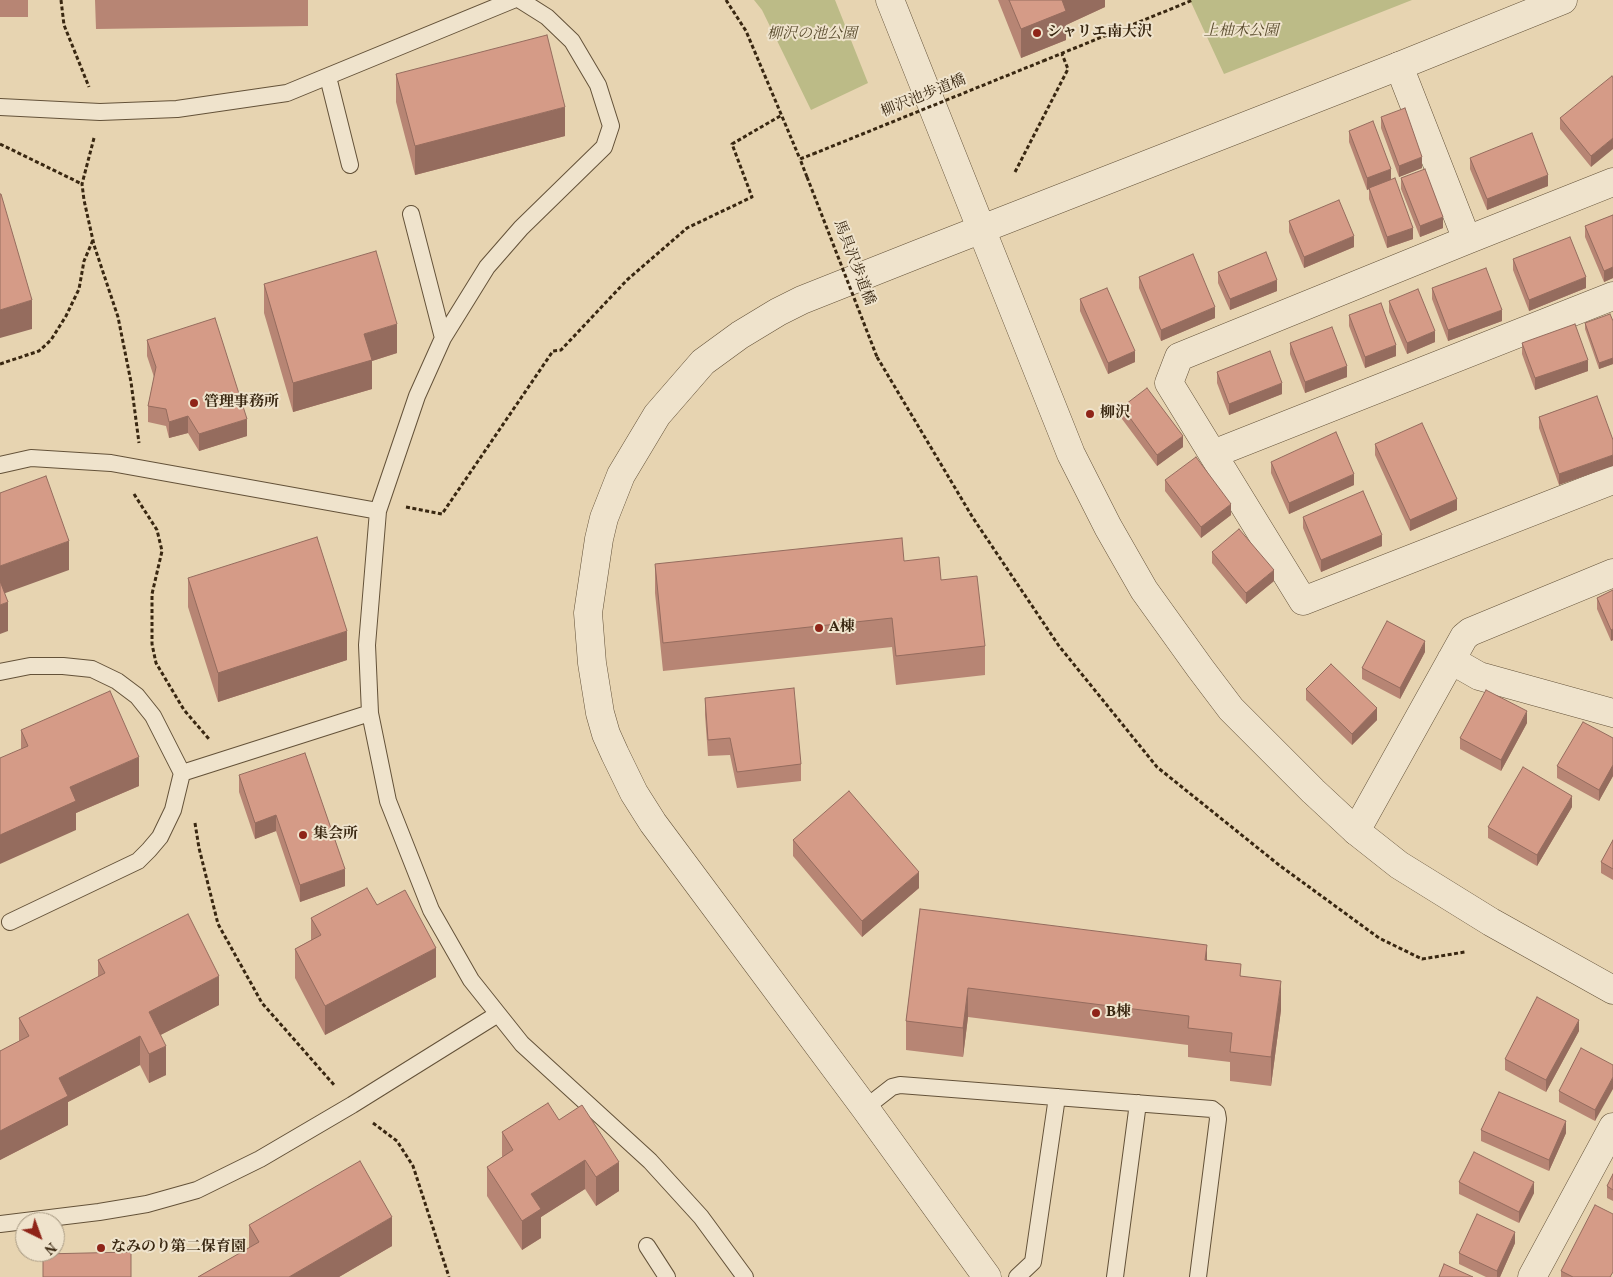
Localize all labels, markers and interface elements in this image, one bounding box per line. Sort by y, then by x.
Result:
park label: 上柚木公園 [1204,23,1278,41]
place label: シャリエ南大沢 [1047,24,1152,42]
park label: 柳沢の池公園 [767,26,857,44]
marker: シャリエ南大沢 [1031,27,1043,39]
street label: 柳沢池歩道橋 [879,72,969,122]
street label: 馬具沢歩道橋 [828,218,878,308]
place label: 管理事務所 [204,394,279,412]
marker: 管理事務所 [188,397,200,409]
place label: 柳沢 [1100,405,1130,423]
marker: 柳沢 [1084,408,1096,420]
place label: A棟 [829,619,855,637]
marker: A棟 [813,622,825,634]
place label: 集会所 [313,826,358,844]
marker: 集会所 [297,829,309,841]
place label: B棟 [1106,1004,1131,1022]
marker: B棟 [1090,1007,1102,1019]
north arrow [15,1212,65,1262]
text: N [40,1237,60,1258]
place label: なみのり第二保育園 [111,1239,246,1257]
marker: なみのり第二保育園 [95,1242,107,1254]

